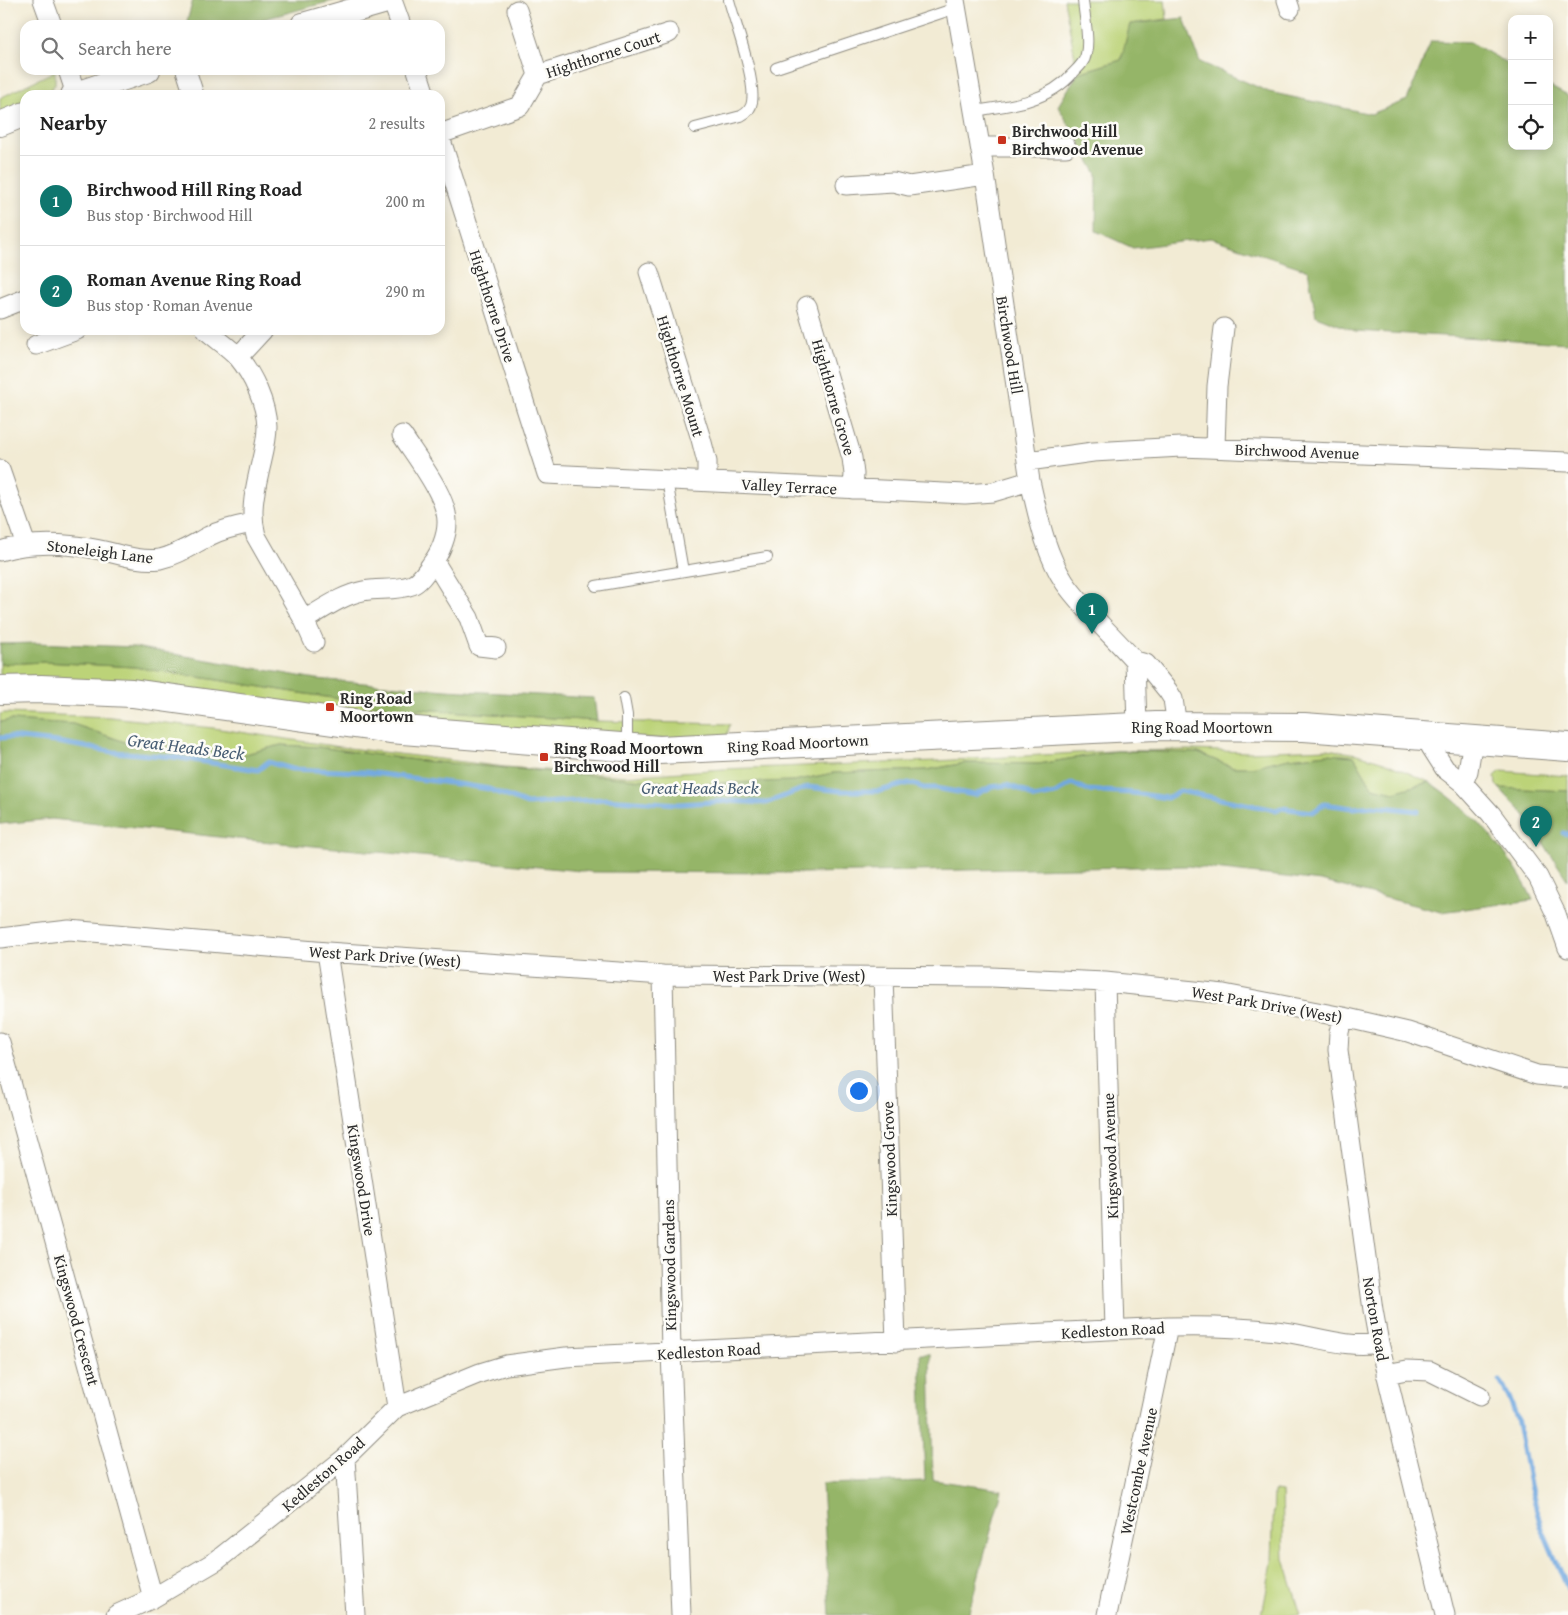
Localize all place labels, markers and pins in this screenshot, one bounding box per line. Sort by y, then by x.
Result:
place label: Birchwood Hill Birchwood Avenue [1012,119,1143,161]
marker: Birchwood Hill Birchwood Avenue [996,134,1008,146]
pin: 1 [1076,593,1108,634]
place label: Ring Road Moortown [340,686,414,728]
marker: Ring Road Moortown [324,701,336,713]
place label: Ring Road Moortown Birchwood Hill [554,736,704,778]
marker: Ring Road Moortown Birchwood Hill [538,751,550,763]
pin: 2 [1520,806,1552,847]

